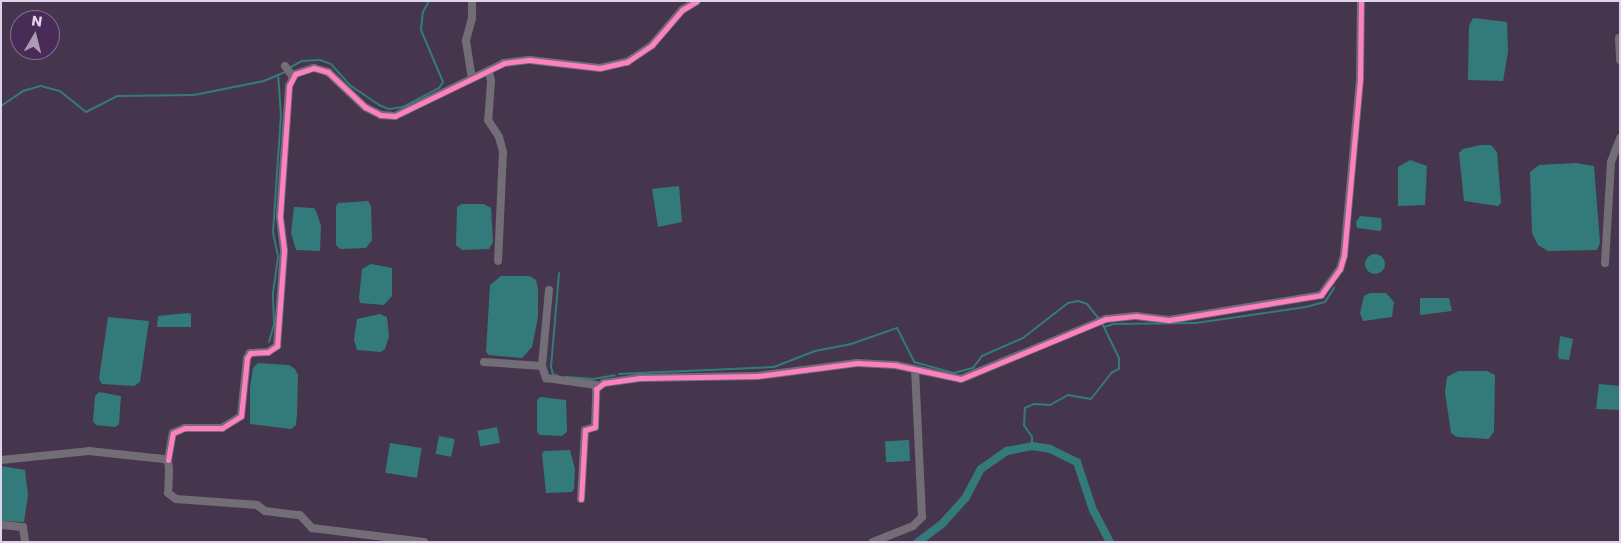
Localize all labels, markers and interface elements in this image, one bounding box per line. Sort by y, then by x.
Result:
north arrow [10,10,60,60]
text: N [30,11,44,32]

